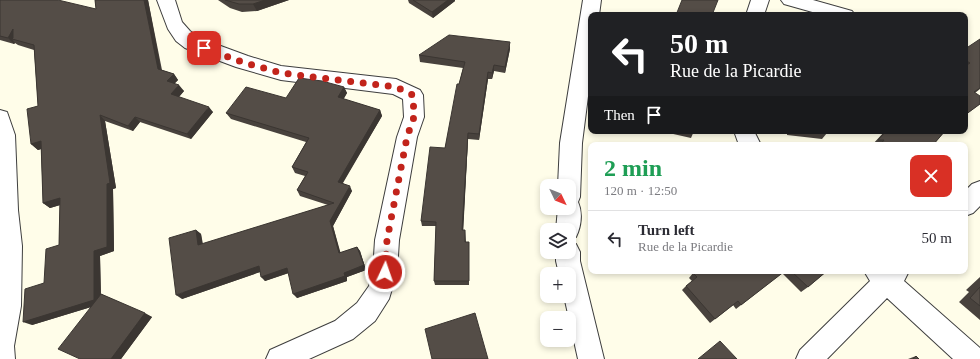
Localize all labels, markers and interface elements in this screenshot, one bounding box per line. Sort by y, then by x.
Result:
icon: left [604,28,656,80]
text: 50 m [670,28,728,59]
pin [187,31,221,65]
icon: arrive [193,37,215,59]
text: Rue de la Picardie [670,61,801,81]
icon: arrive [643,104,665,126]
text: Then [604,107,635,123]
text: 2 min [604,155,662,181]
button: close [910,155,952,197]
north arrow [540,179,576,215]
map controls [540,179,576,347]
text: 120 m · 12:50 [604,183,677,198]
text: Turn left [638,222,695,238]
button: layers [540,223,576,259]
icon: left [604,228,626,250]
text: 50 m [922,230,952,246]
text: Rue de la Picardie [638,239,733,254]
position arrow [364,251,406,293]
button: + [540,267,576,303]
button: − [540,311,576,347]

